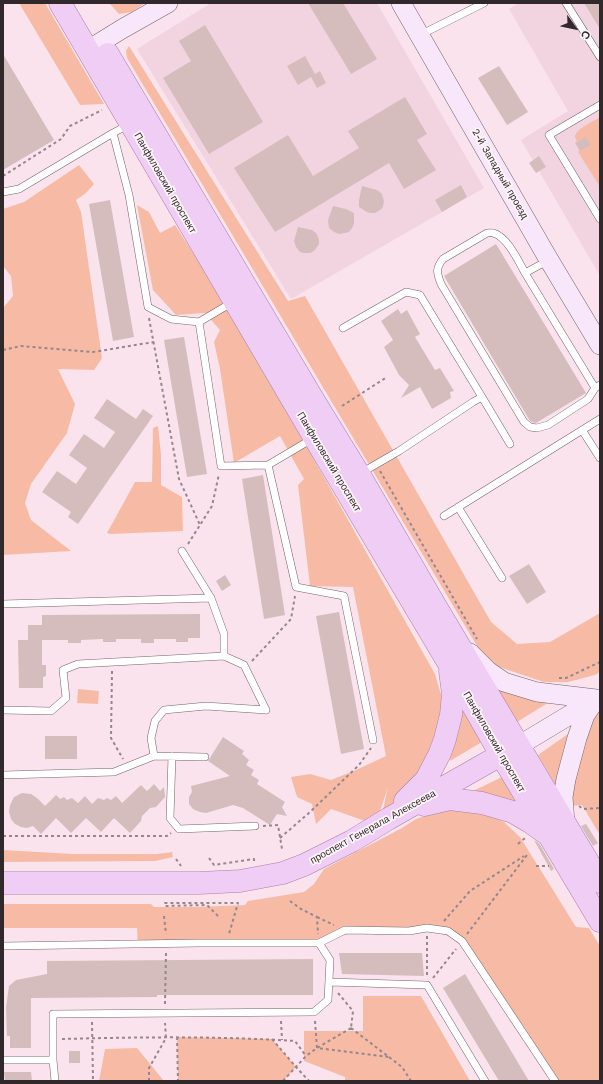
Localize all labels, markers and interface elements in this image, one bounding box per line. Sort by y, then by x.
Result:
north arrow [555,8,595,48]
text: С [578,28,593,42]
street label: 2-й Западный проезд [469,127,531,221]
street label: Панфиловский проспект [131,130,199,236]
street label: Панфиловский проспект [294,410,364,514]
street label: Панфиловский проспект [460,689,528,795]
street label: проспект Генерала Алексеева [308,787,438,867]

